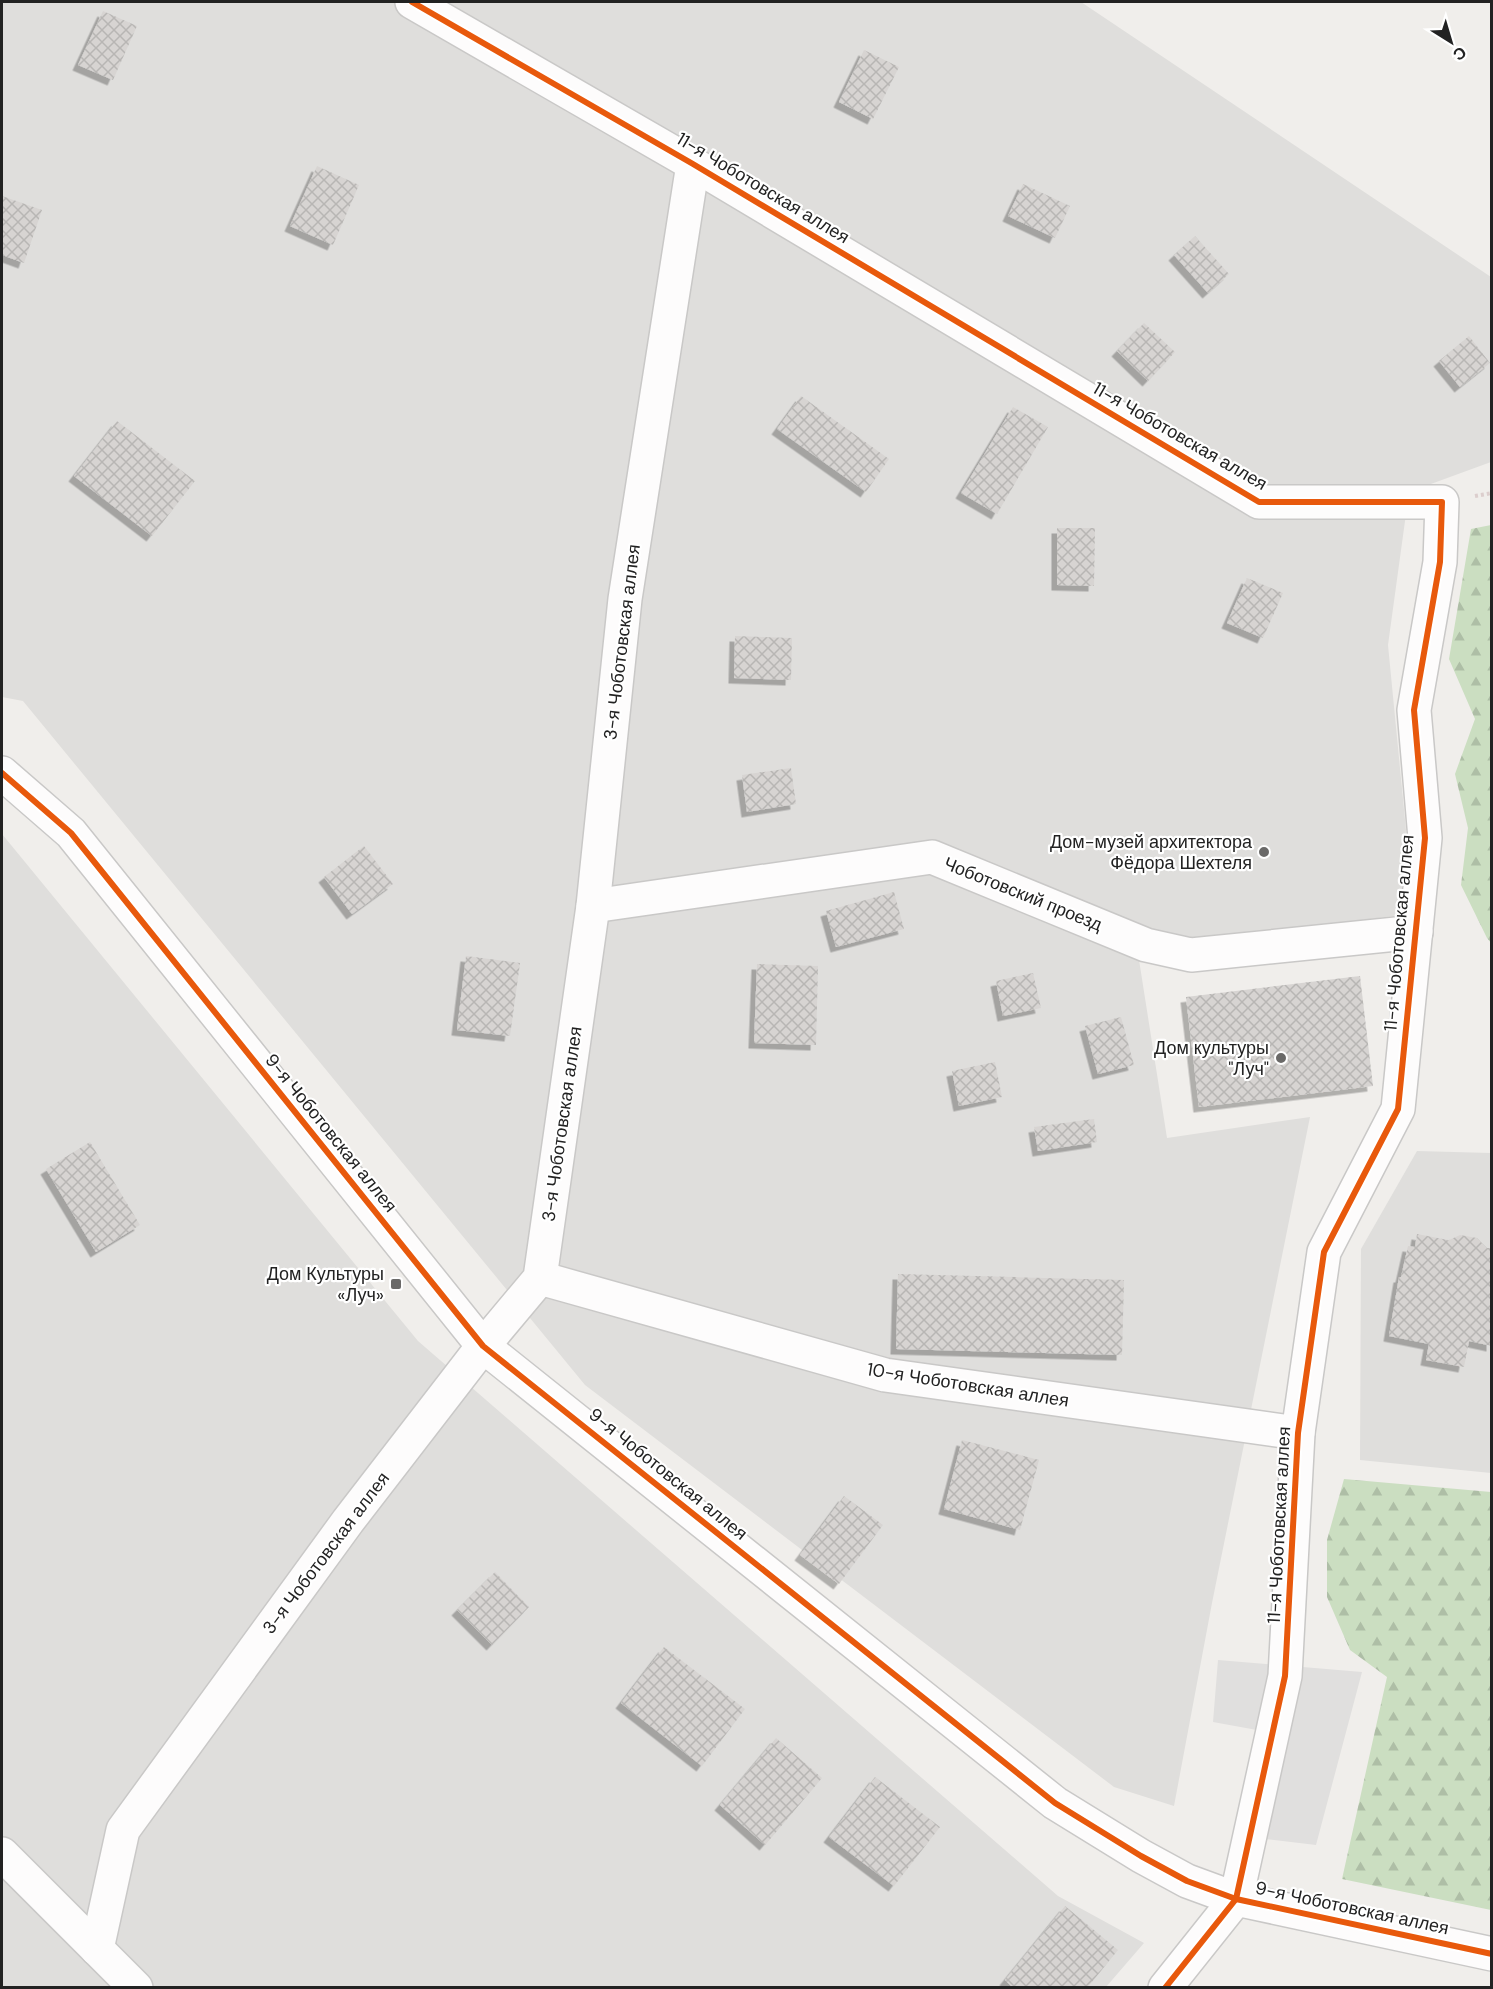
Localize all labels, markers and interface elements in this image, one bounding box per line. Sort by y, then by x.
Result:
north arrow [1421,12,1481,72]
text: С [1448,42,1471,66]
street label: 11-я Чоботовская аллея [672,127,854,249]
street label: 11-я Чоботовская аллея [1089,376,1271,496]
street label: 3-я Чоботовская аллея [598,543,646,741]
place label: Дом-музей архитектора Фёдора Шехтеля [1050,830,1253,875]
street label: 11-я Чоботовская аллея [1378,834,1420,1032]
marker: Дом-музей архитектора Фёдора Шехтеля [1257,845,1271,859]
street label: Чоботовский проезд [940,851,1106,937]
street label: 3-я Чоботовская аллея [536,1025,588,1223]
place label: Дом культуры "Луч" [1154,1036,1269,1081]
street label: 9-я Чоботовская аллея [260,1049,402,1217]
marker: Дом культуры "Луч" [1274,1051,1288,1065]
place label: Дом Культуры «Луч» [267,1262,384,1307]
marker: Дом Культуры «Луч» [389,1277,403,1291]
street label: 10-я Чоботовская аллея [865,1357,1071,1413]
street label: 9-я Чоботовская аллея [584,1403,752,1545]
street label: 11-я Чоботовская аллея [1262,1426,1296,1624]
street label: 3-я Чоботовская аллея [257,1467,395,1639]
street label: 9-я Чоботовская аллея [1253,1876,1451,1940]

